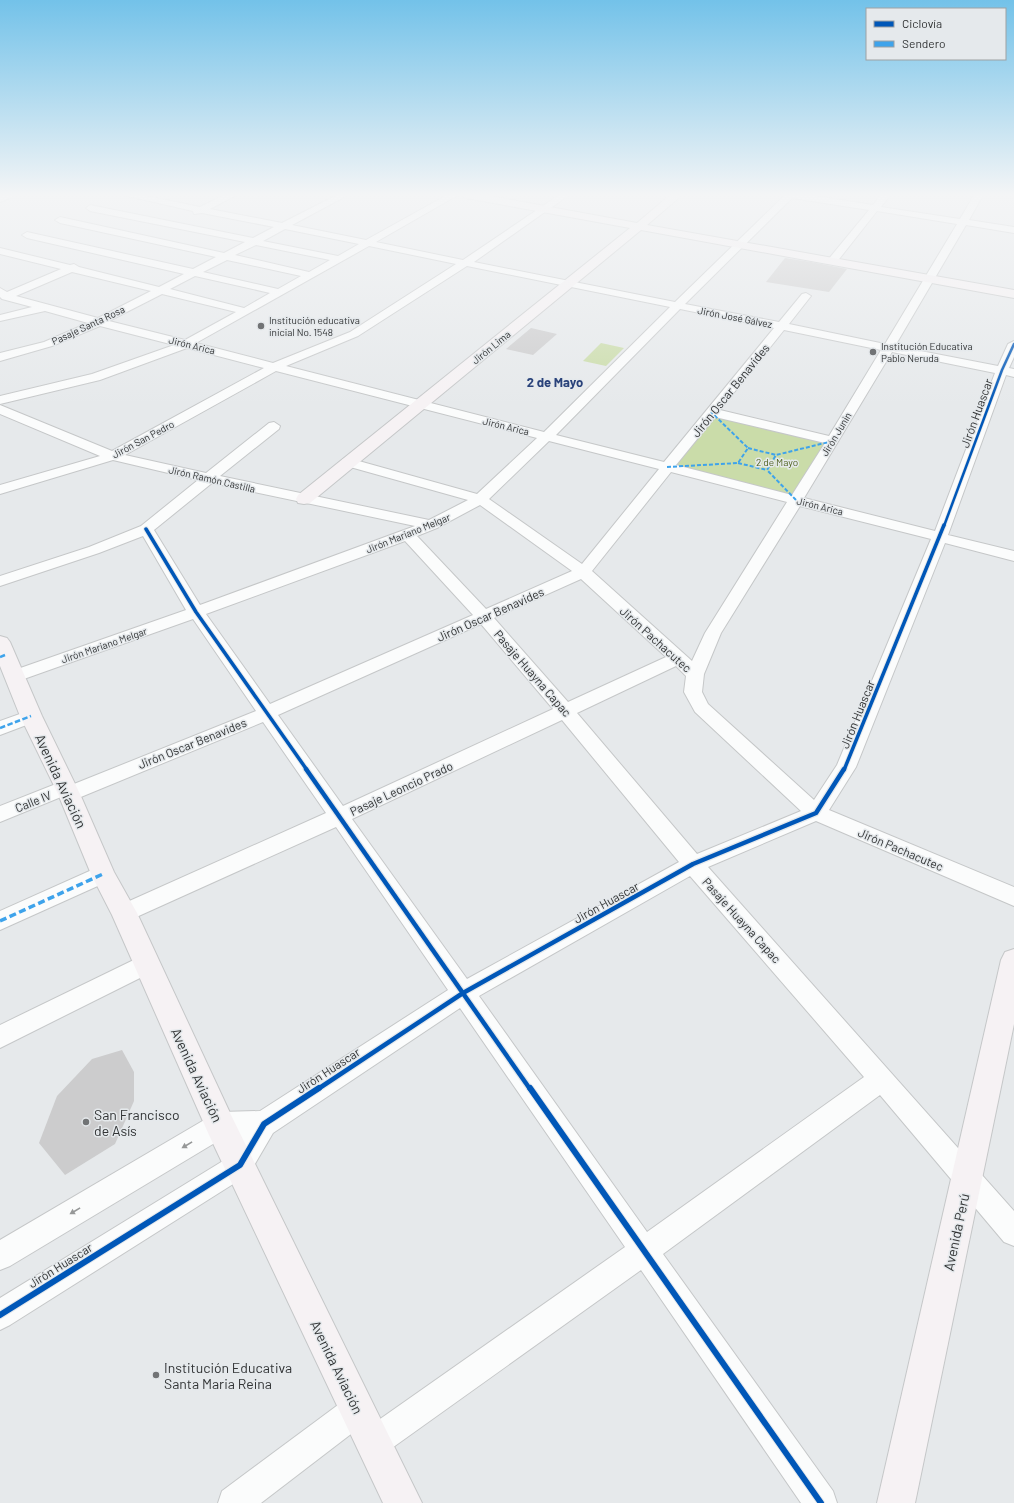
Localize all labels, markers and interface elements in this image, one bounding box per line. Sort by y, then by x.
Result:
legend [866,8,1006,60]
text: Ciclovía [902,16,942,30]
text: Sendero [902,36,946,50]
street label: Pasaje Santa Rosa [50,303,126,347]
street label: Jirón José Gálvez [697,304,774,330]
place label: Institución educativa inicial No. 1548 [269,314,360,338]
marker: Institución educativa inicial No. 1548 [256,321,266,331]
street label: Jirón Lima [469,328,513,366]
street label: Jirón Arica [168,333,216,357]
street label: Jirón Oscar Benavides [688,340,772,439]
place label: Institución Educativa Pablo Neruda [881,340,973,364]
marker: Institución Educativa Pablo Neruda [868,347,878,357]
district label: 2 de Mayo [527,374,583,390]
street label: Jirón Huascar [957,376,995,449]
street label: Jirón Junin [818,410,854,458]
street label: Jirón Arica [482,414,530,438]
street label: Jirón San Pedro [110,418,176,460]
park label: 2 de Mayo [756,456,798,468]
street label: Jirón Ramón Castilla [167,463,257,495]
street label: Jirón Arica [796,494,844,518]
street label: Jirón Mariano Melgar [364,510,452,555]
street label: Jirón Oscar Benavides [434,584,546,644]
street label: Jirón Pachacutec [617,603,695,675]
street label: Jirón Mariano Melgar [60,625,149,665]
street label: Pasaje Huayna Capac [492,627,574,719]
street label: Jirón Huascar [837,677,877,750]
street label: Jirón Oscar Benavides [136,715,249,771]
street label: Avenida Aviación [32,731,90,831]
street label: Pasaje Leoncio Prado [347,758,455,818]
street label: Calle IV [13,787,53,815]
street label: Jirón Pachacutec [856,825,946,873]
street label: Pasaje Huayna Capac [700,874,784,966]
street label: Jirón Huascar [571,878,642,926]
street label: Avenida Aviación [168,1025,226,1125]
street label: Jirón Huascar [294,1044,363,1096]
place label: San Francisco de Asís [94,1106,180,1139]
marker: San Francisco de Asís [81,1117,91,1127]
one-way arrow [181,1141,193,1148]
street label: Avenida Perú [939,1192,973,1272]
one-way arrow [69,1208,81,1215]
street label: Jirón Huascar [26,1240,95,1290]
street label: Avenida Aviación [307,1317,367,1417]
place label: Institución Educativa Santa Maria Reina [164,1359,292,1392]
marker: Institución Educativa Santa Maria Reina [151,1370,161,1380]

